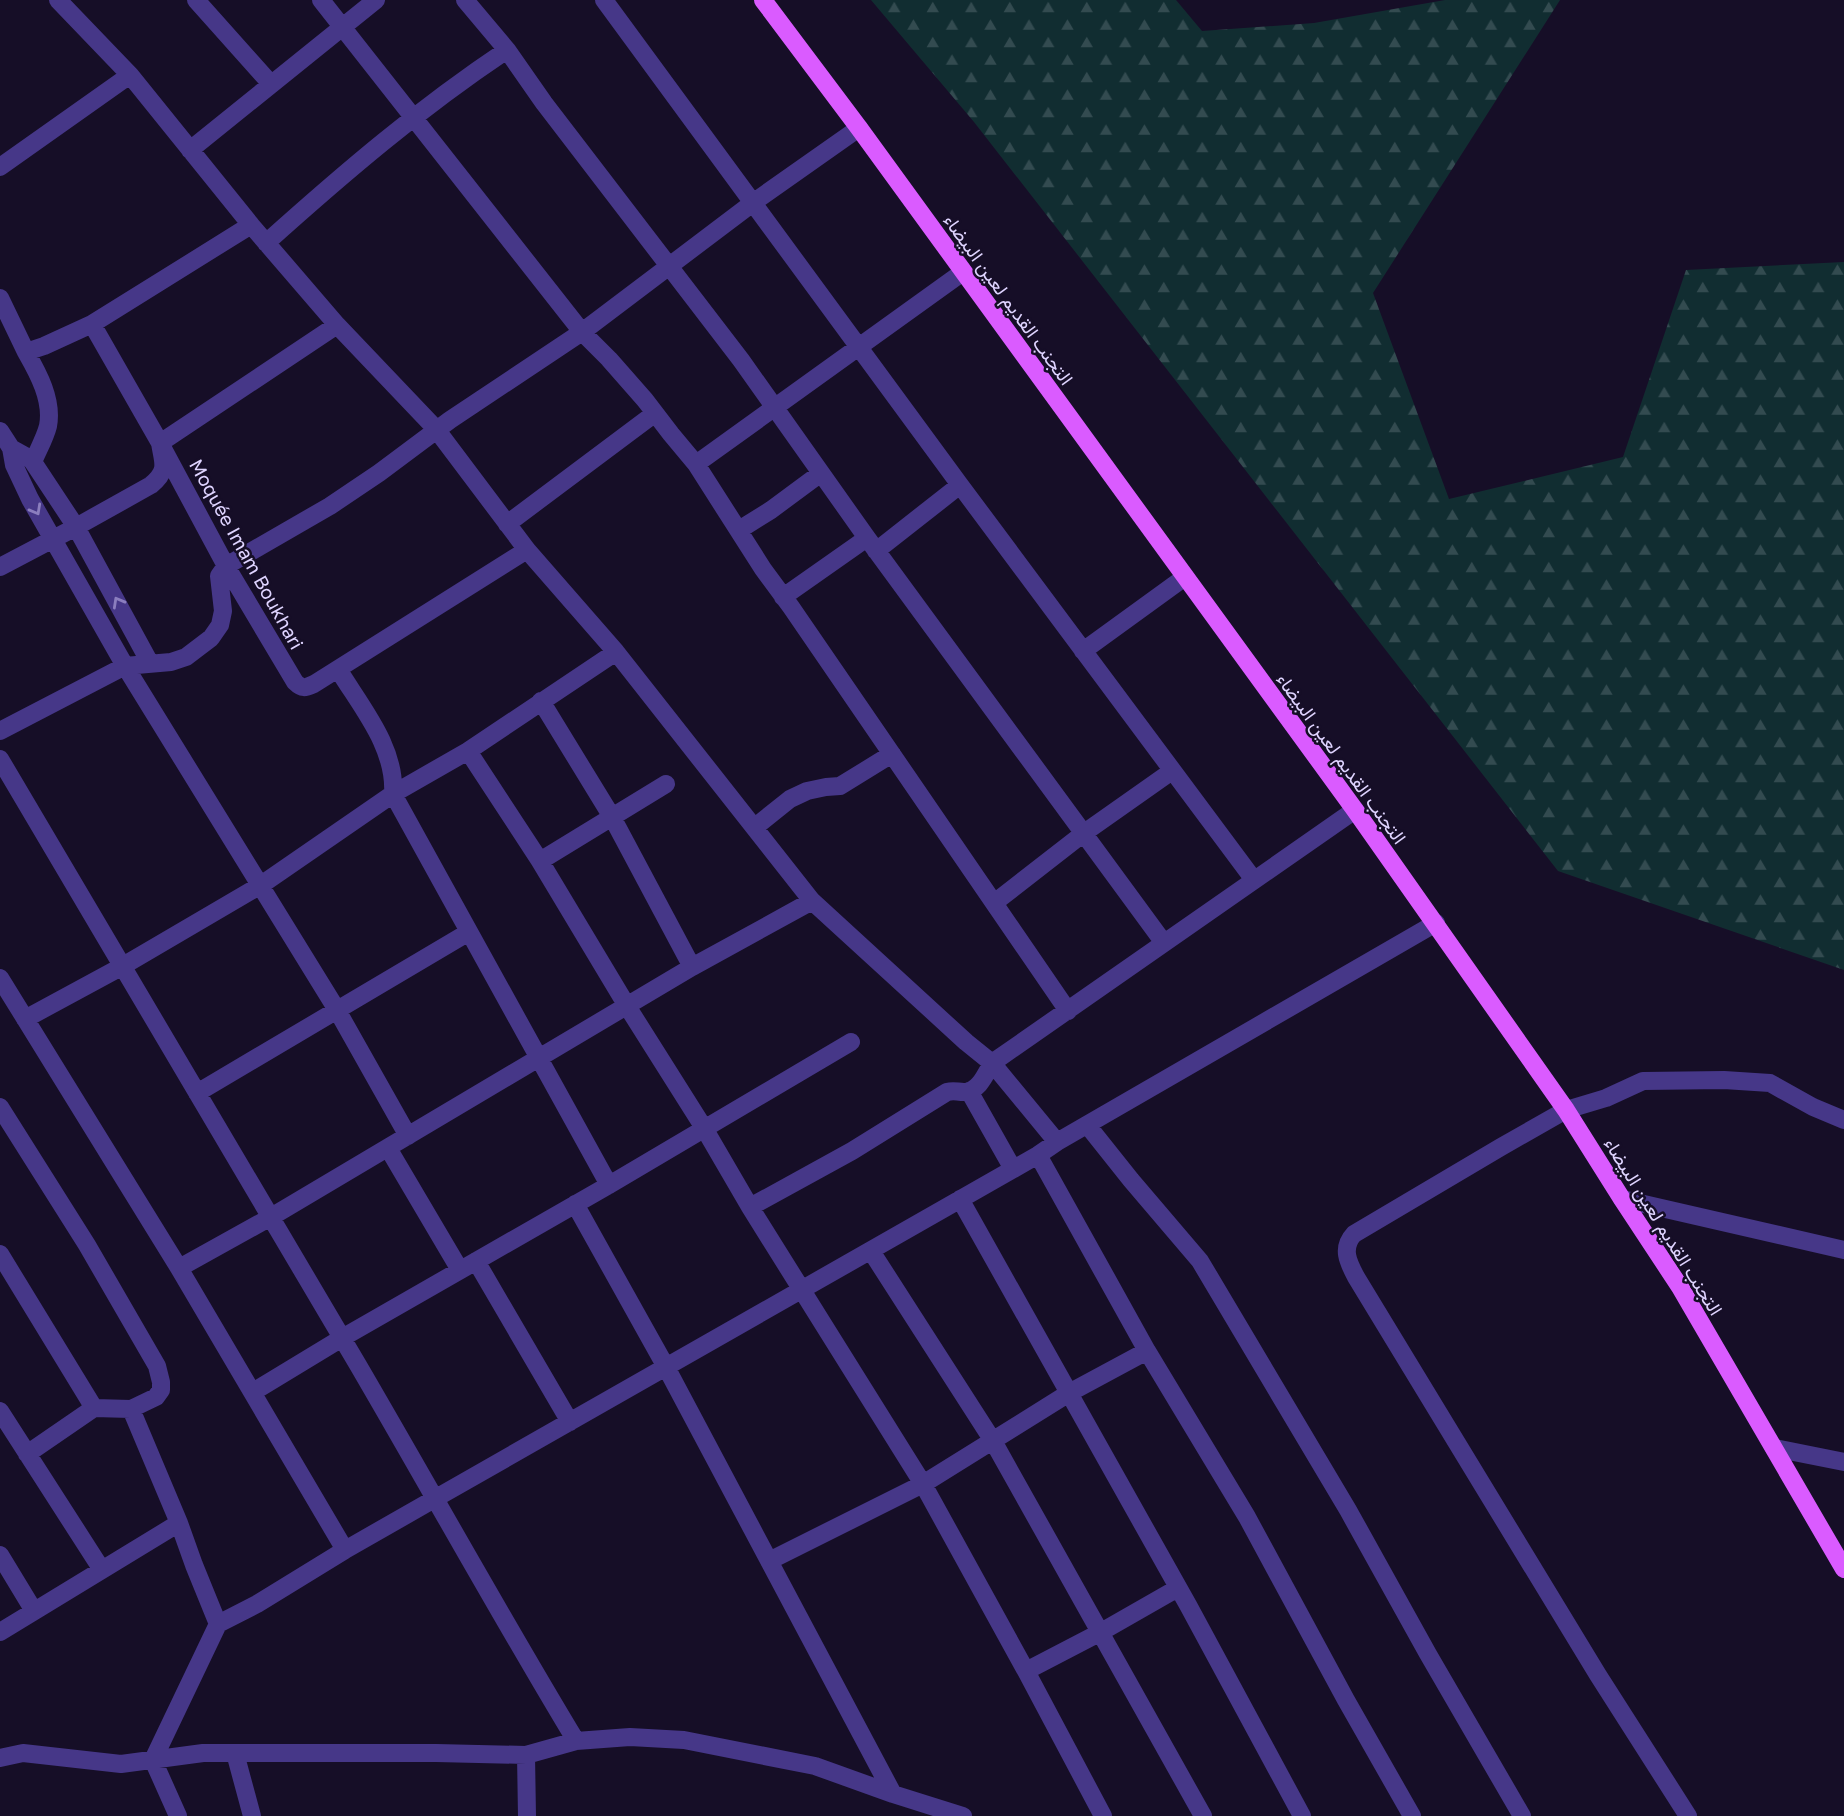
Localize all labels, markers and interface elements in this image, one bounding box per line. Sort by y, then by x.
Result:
street label: التجنب القديم لعين البيضاء [938,209,1079,390]
street label: Moquée Imam Boukhari [185,455,309,653]
one-way arrow [28,503,41,516]
one-way arrow [113,597,126,610]
street label: التجنب القديم لعين البيضاء [1271,668,1412,849]
street label: التجنب القديم لعين البيضاء [1598,1133,1728,1320]

